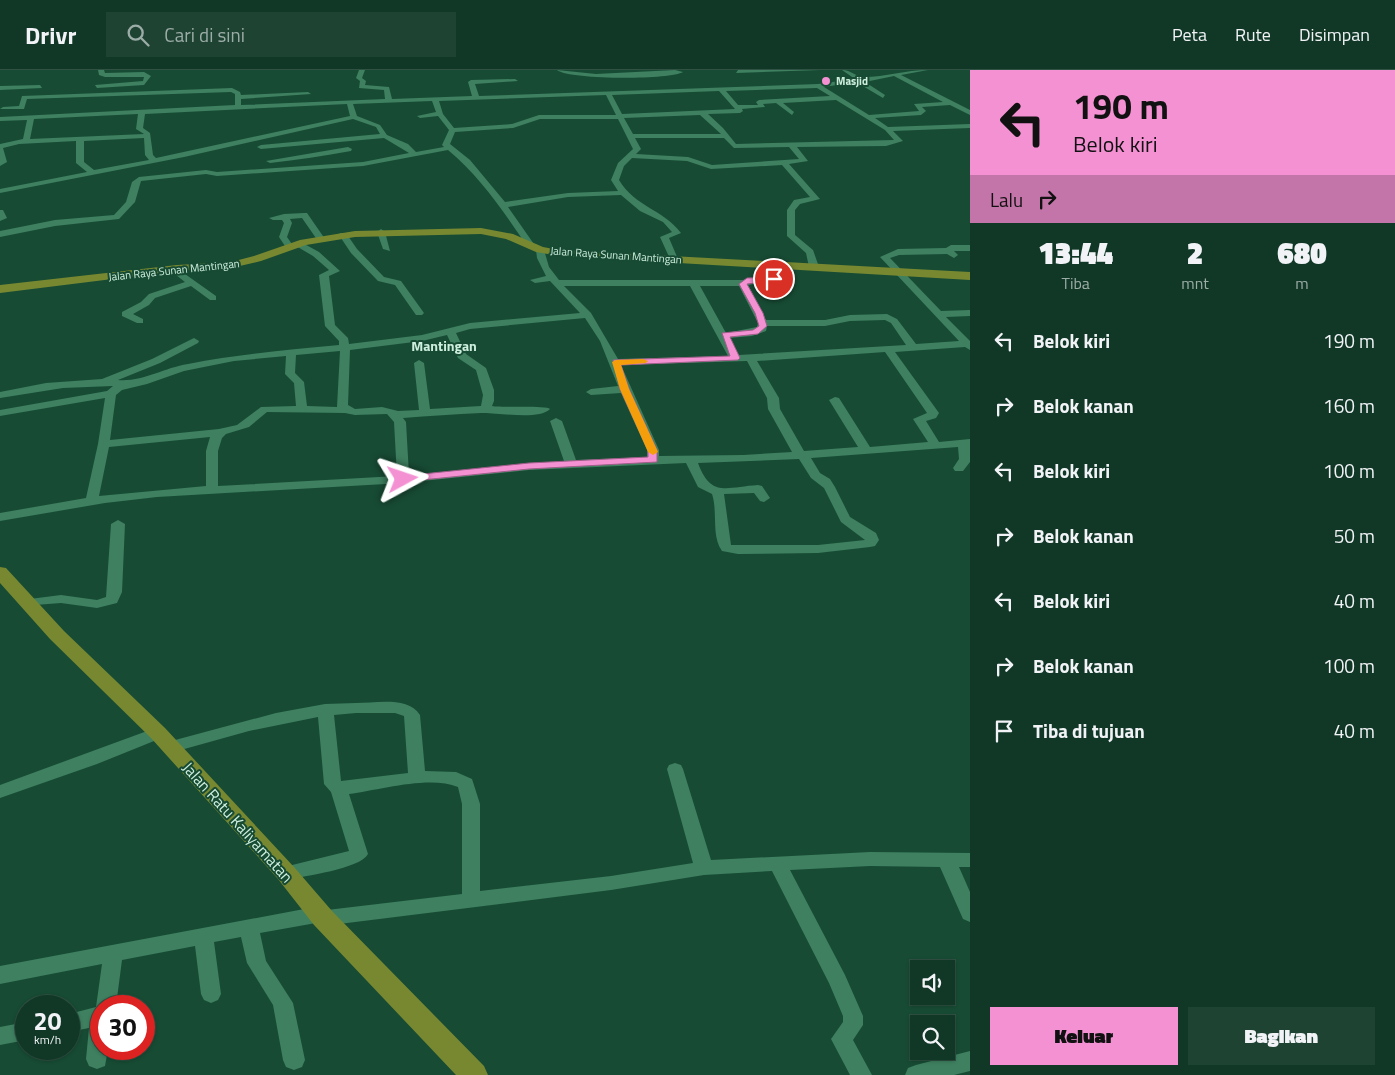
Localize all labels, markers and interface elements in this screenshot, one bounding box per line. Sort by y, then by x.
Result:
search box [106,12,456,57]
text: Drivr [25,17,76,53]
text: Cari di sini [164,20,245,49]
icon: search [124,21,152,49]
text: Peta [1172,21,1207,48]
text: Rute [1235,21,1271,48]
text: Disimpan [1299,21,1370,48]
place label: Masjid [836,73,868,89]
marker: Masjid [820,75,832,87]
text: 190 m [1073,79,1169,133]
icon: left [990,90,1055,155]
text: Belok kiri [1073,127,1158,161]
text: Lalu [990,185,1023,214]
icon: right [1033,185,1061,213]
text: 13:44 [1038,230,1113,276]
text: 2 [1187,230,1203,276]
text: 680 [1277,230,1327,276]
street label: Jalan Raya Sunan Mantingan [550,242,682,268]
street label: Jalan Raya Sunan Mantingan [108,255,240,285]
pin [753,258,795,300]
icon: arrive [760,265,788,293]
text: Tiba [1061,271,1090,295]
text: mnt [1181,271,1209,295]
text: m [1295,271,1309,295]
text: Belok kiri [1033,326,1110,355]
text: 190 m [1323,326,1375,355]
icon: left [990,327,1018,355]
district label: Mantingan [411,335,477,356]
text: Belok kanan [1033,391,1134,420]
text: 160 m [1323,391,1375,420]
icon: right [990,392,1018,420]
position arrow [376,452,428,504]
text: Belok kiri [1033,456,1110,485]
text: 100 m [1323,456,1375,485]
icon: left [990,457,1018,485]
text: Belok kanan [1033,521,1134,550]
text: 50 m [1334,521,1375,550]
icon: right [990,522,1018,550]
text: Belok kiri [1033,586,1110,615]
text: 40 m [1334,586,1375,615]
icon: left [990,587,1018,615]
text: Belok kanan [1033,651,1134,680]
text: 100 m [1323,651,1375,680]
icon: right [990,652,1018,680]
text: Tiba di tujuan [1033,716,1145,745]
text: 40 m [1334,716,1375,745]
icon: arrive [990,717,1018,745]
street label: Jalan Ratu Kaliyamatan [177,756,299,888]
map controls [910,960,955,1060]
button: sound [910,960,955,1005]
speed limit sign: 30 [90,995,155,1060]
text: 20 [33,1002,62,1040]
button: Keluar [990,1007,1178,1065]
button: Bagikan [1188,1007,1375,1065]
button: search [910,1015,955,1060]
text: km/h [34,1030,61,1049]

